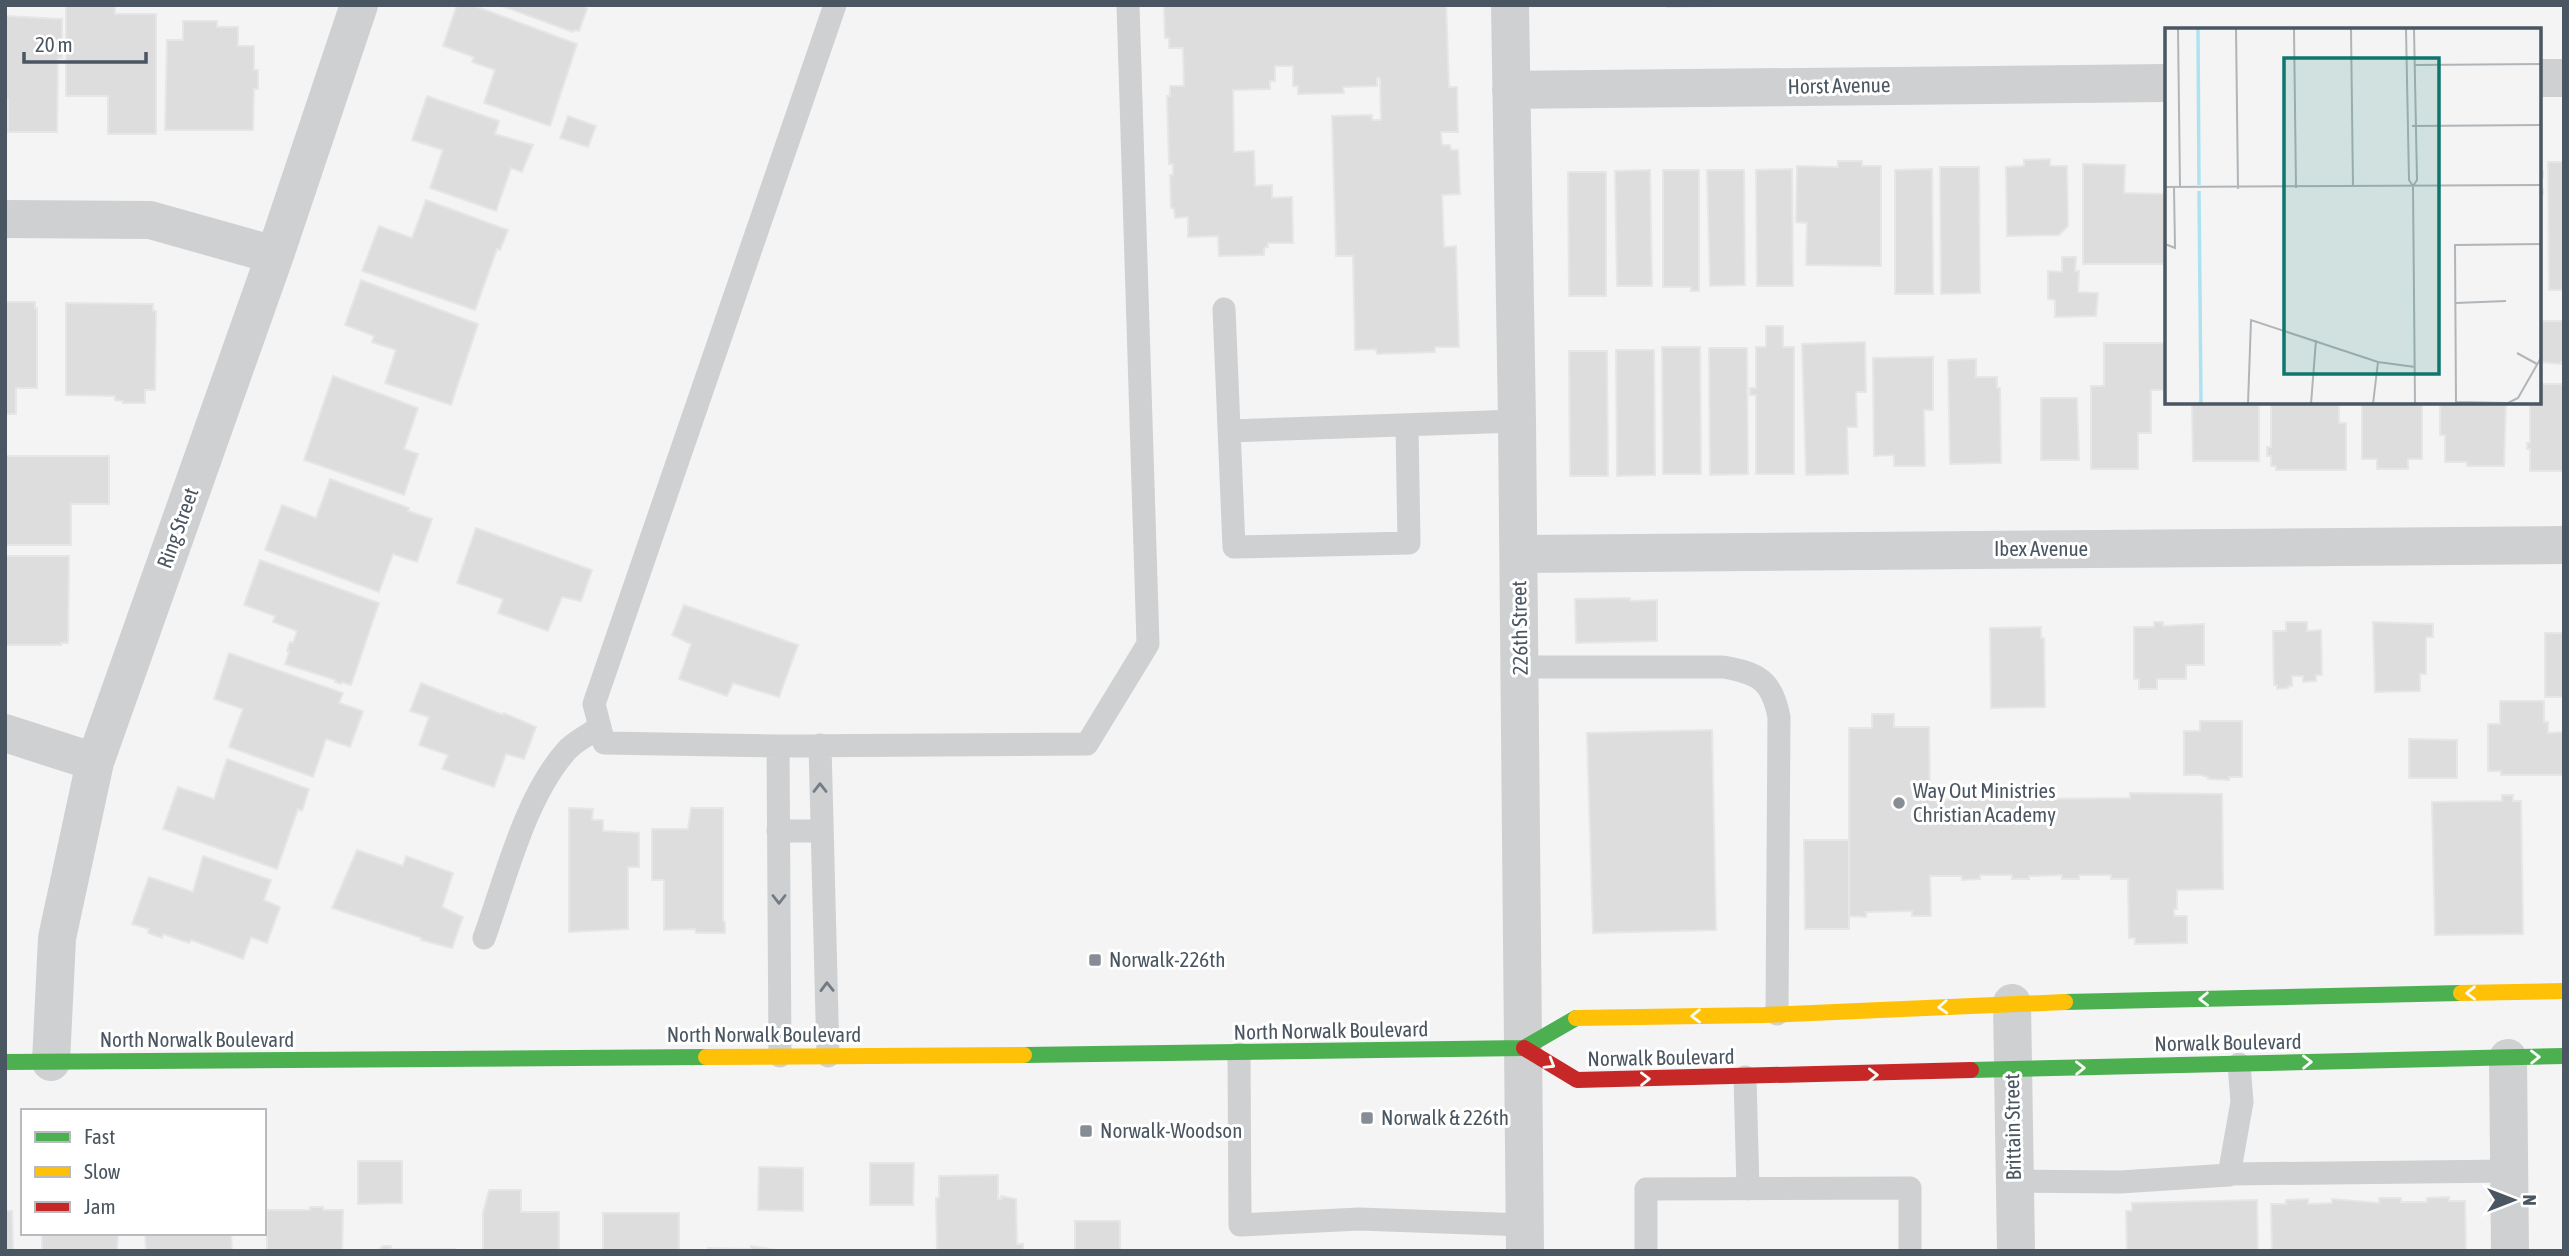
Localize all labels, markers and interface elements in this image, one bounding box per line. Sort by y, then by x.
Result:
scale bar [24,21,147,65]
inset map [2165,28,2541,404]
text: 20 m [35,32,73,56]
street label: Horst Avenue [1787,72,1891,98]
street label: Ring Street [152,484,203,571]
street label: Ibex Avenue [1994,536,2088,560]
street label: 226th Street [1506,580,1532,676]
place label: Way Out Ministries Christian Academy [1913,778,2056,826]
one-way arrow [812,782,828,793]
marker: Way Out Ministries Christian Academy [1891,795,1907,811]
one-way arrow [771,895,787,905]
place label: Norwalk-226th [1109,947,1225,971]
marker: Norwalk-226th [1087,952,1103,968]
one-way arrow [819,982,835,992]
one-way arrow [2465,985,2476,1001]
one-way arrow [2198,992,2209,1007]
one-way arrow [1938,999,1949,1014]
one-way arrow [1690,1008,1701,1023]
street label: North Norwalk Boulevard [1233,1016,1428,1044]
street label: North Norwalk Boulevard [667,1022,861,1046]
street label: North Norwalk Boulevard [100,1027,294,1051]
street label: Norwalk Boulevard [2154,1029,2302,1055]
street label: Norwalk Boulevard [1587,1044,1735,1070]
one-way arrow [2530,1049,2540,1065]
one-way arrow [2302,1055,2313,1070]
one-way arrow [1543,1056,1556,1069]
one-way arrow [2075,1060,2086,1075]
one-way arrow [1868,1067,1879,1082]
one-way arrow [1641,1071,1651,1087]
street label: Brittain Street [1999,1073,2025,1181]
place label: Norwalk & 226th [1381,1105,1509,1129]
legend [21,1109,266,1235]
marker: Norwalk & 226th [1359,1110,1375,1126]
place label: Norwalk-Woodson [1100,1118,1242,1142]
marker: Norwalk-Woodson [1078,1123,1094,1139]
text: Fast [84,1124,115,1148]
text: Slow [84,1159,121,1183]
north arrow [2478,1165,2548,1235]
text: Jam [84,1194,116,1218]
text: N [2519,1194,2541,1206]

